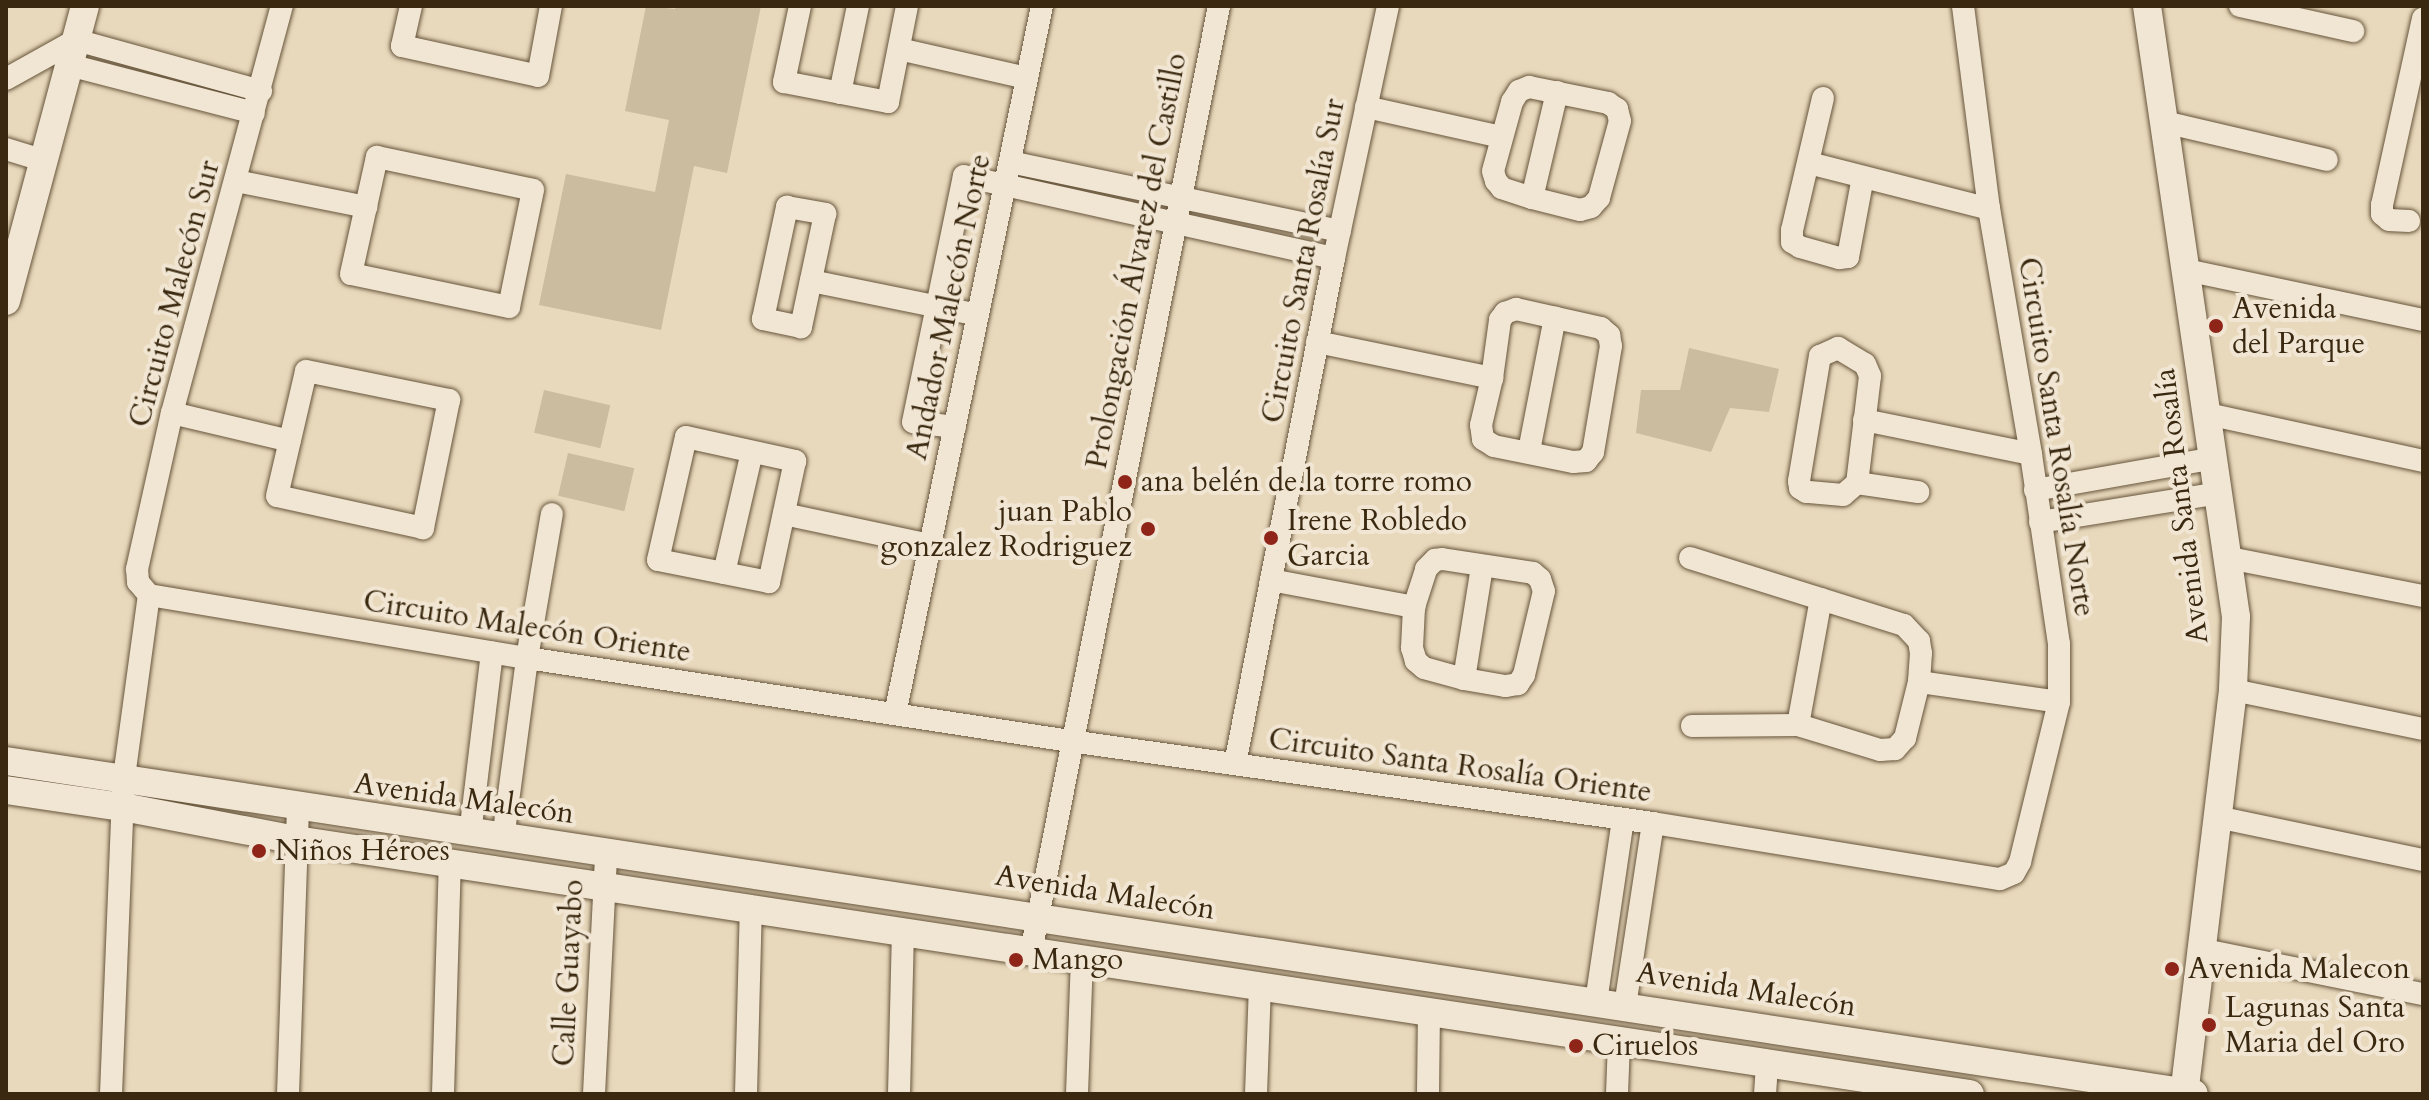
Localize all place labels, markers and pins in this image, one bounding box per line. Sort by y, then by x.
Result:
place label: Avenida del Parque [2232,291,2365,362]
marker: Avenida del Parque [2207,317,2225,335]
place label: ana belén de.la torre romo [1141,464,1472,500]
marker: ana belén de.la torre romo [1116,473,1134,491]
place label: juan Pablo gonzalez Rodriguez [880,494,1132,564]
place label: Irene Robledo Garcia [1287,503,1467,574]
marker: juan Pablo gonzalez Rodriguez [1139,520,1157,538]
marker: Irene Robledo Garcia [1262,529,1280,547]
place label: Niños Héroes [275,833,450,869]
marker: Niños Héroes [250,842,268,860]
place label: Mango [1032,942,1123,978]
marker: Mango [1007,951,1025,969]
place label: Avenida Malecon [2188,951,2410,987]
marker: Avenida Malecon [2163,960,2181,978]
place label: Lagunas Santa Maria del Oro [2225,990,2405,1060]
marker: Lagunas Santa Maria del Oro [2200,1016,2218,1034]
place label: Ciruelos [1592,1028,1698,1064]
marker: Ciruelos [1567,1037,1585,1055]

